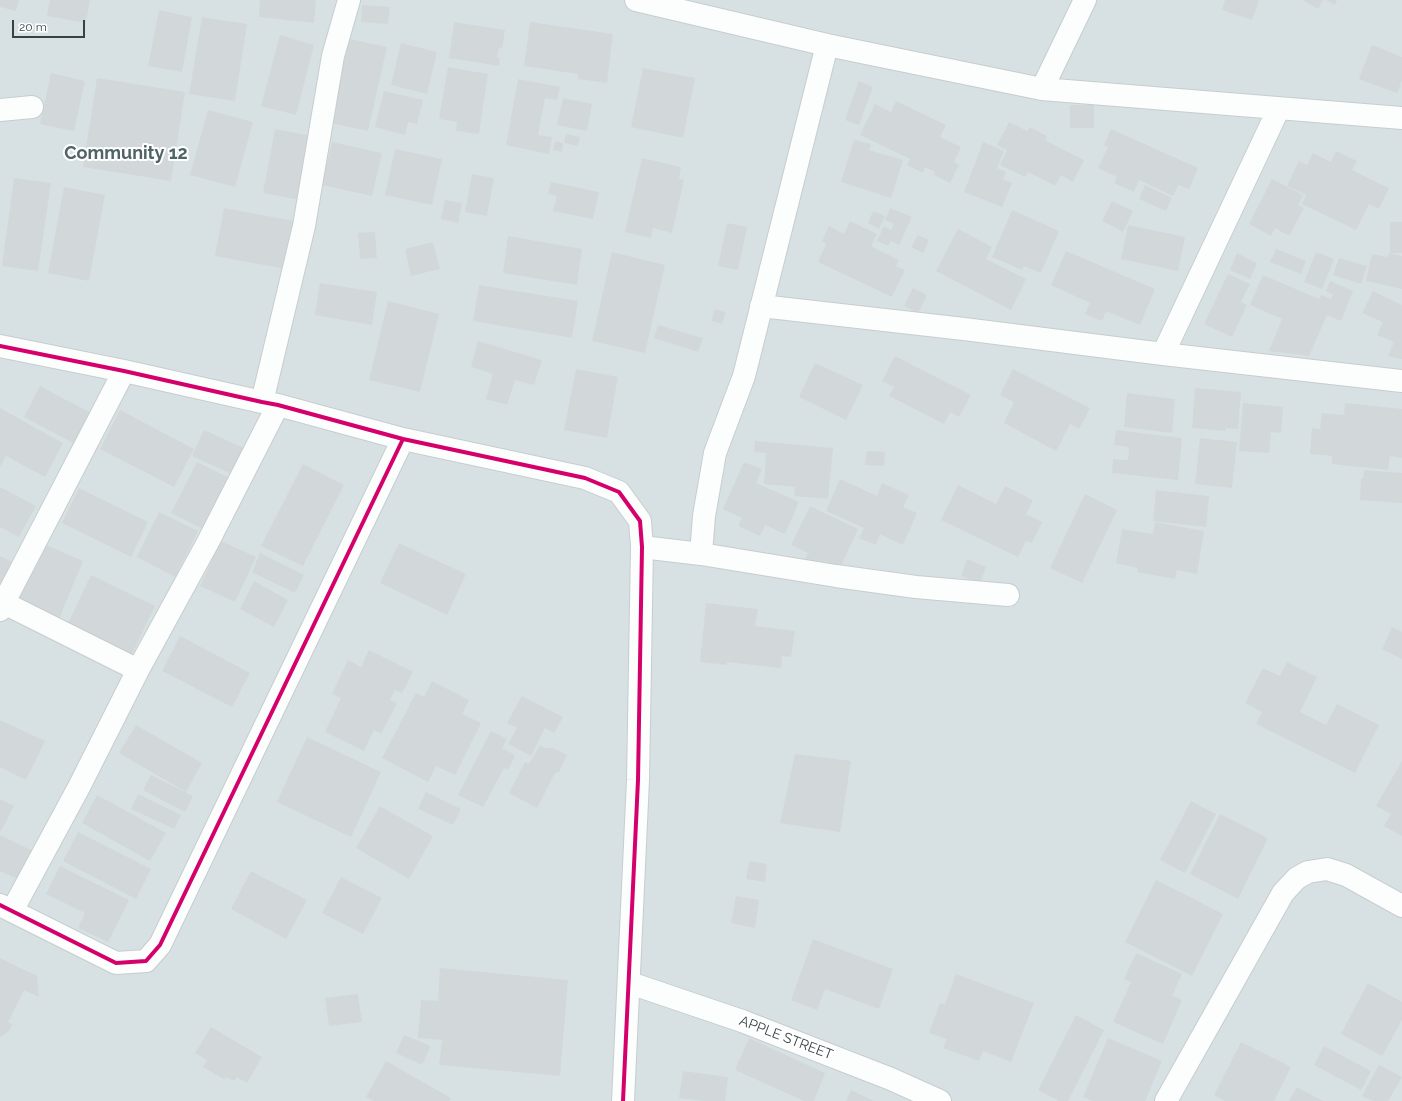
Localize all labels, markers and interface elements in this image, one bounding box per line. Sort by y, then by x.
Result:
scale bar [14,12,87,38]
text: 20 m [19,20,47,34]
district label: Community 12 [64,143,188,165]
street label: APPLE STREET [737,1012,835,1064]

